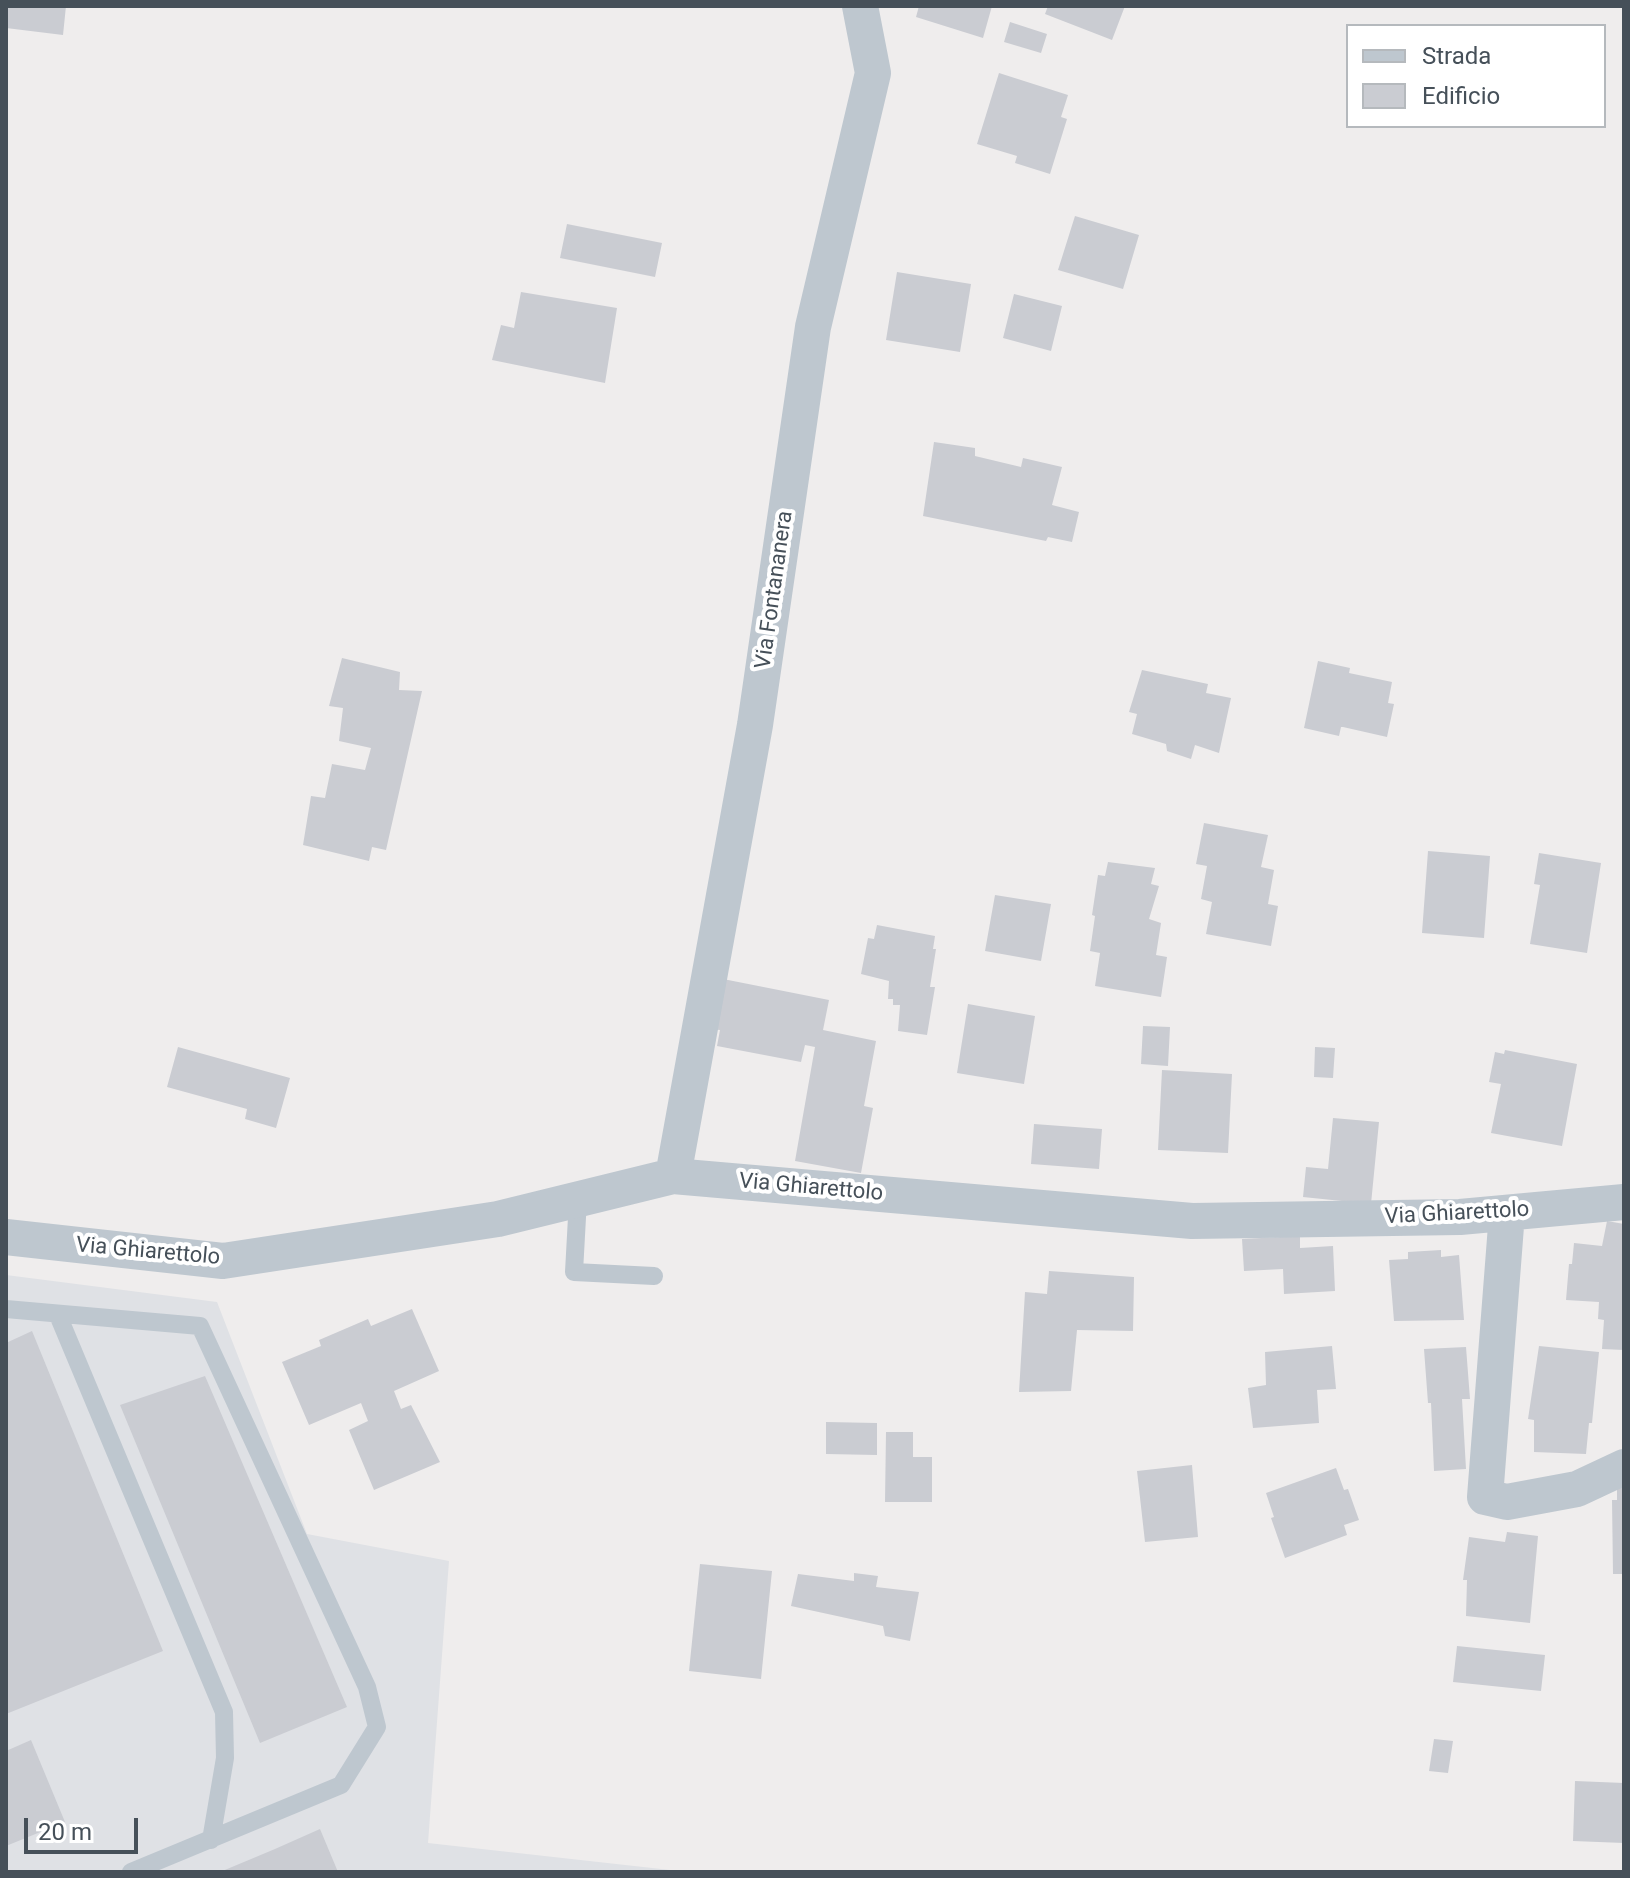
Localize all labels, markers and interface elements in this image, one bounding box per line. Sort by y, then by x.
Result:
legend [1346,24,1606,128]
text: Strada [1422,42,1491,70]
text: Edificio [1422,82,1500,110]
street label: Via Fontananera [751,509,799,671]
street label: Via Ghiarettolo [738,1169,884,1207]
street label: Via Ghiarettolo [1384,1197,1530,1231]
street label: Via Ghiarettolo [75,1233,221,1271]
scale bar [28,1802,142,1852]
text: 20 m [38,1818,92,1846]

